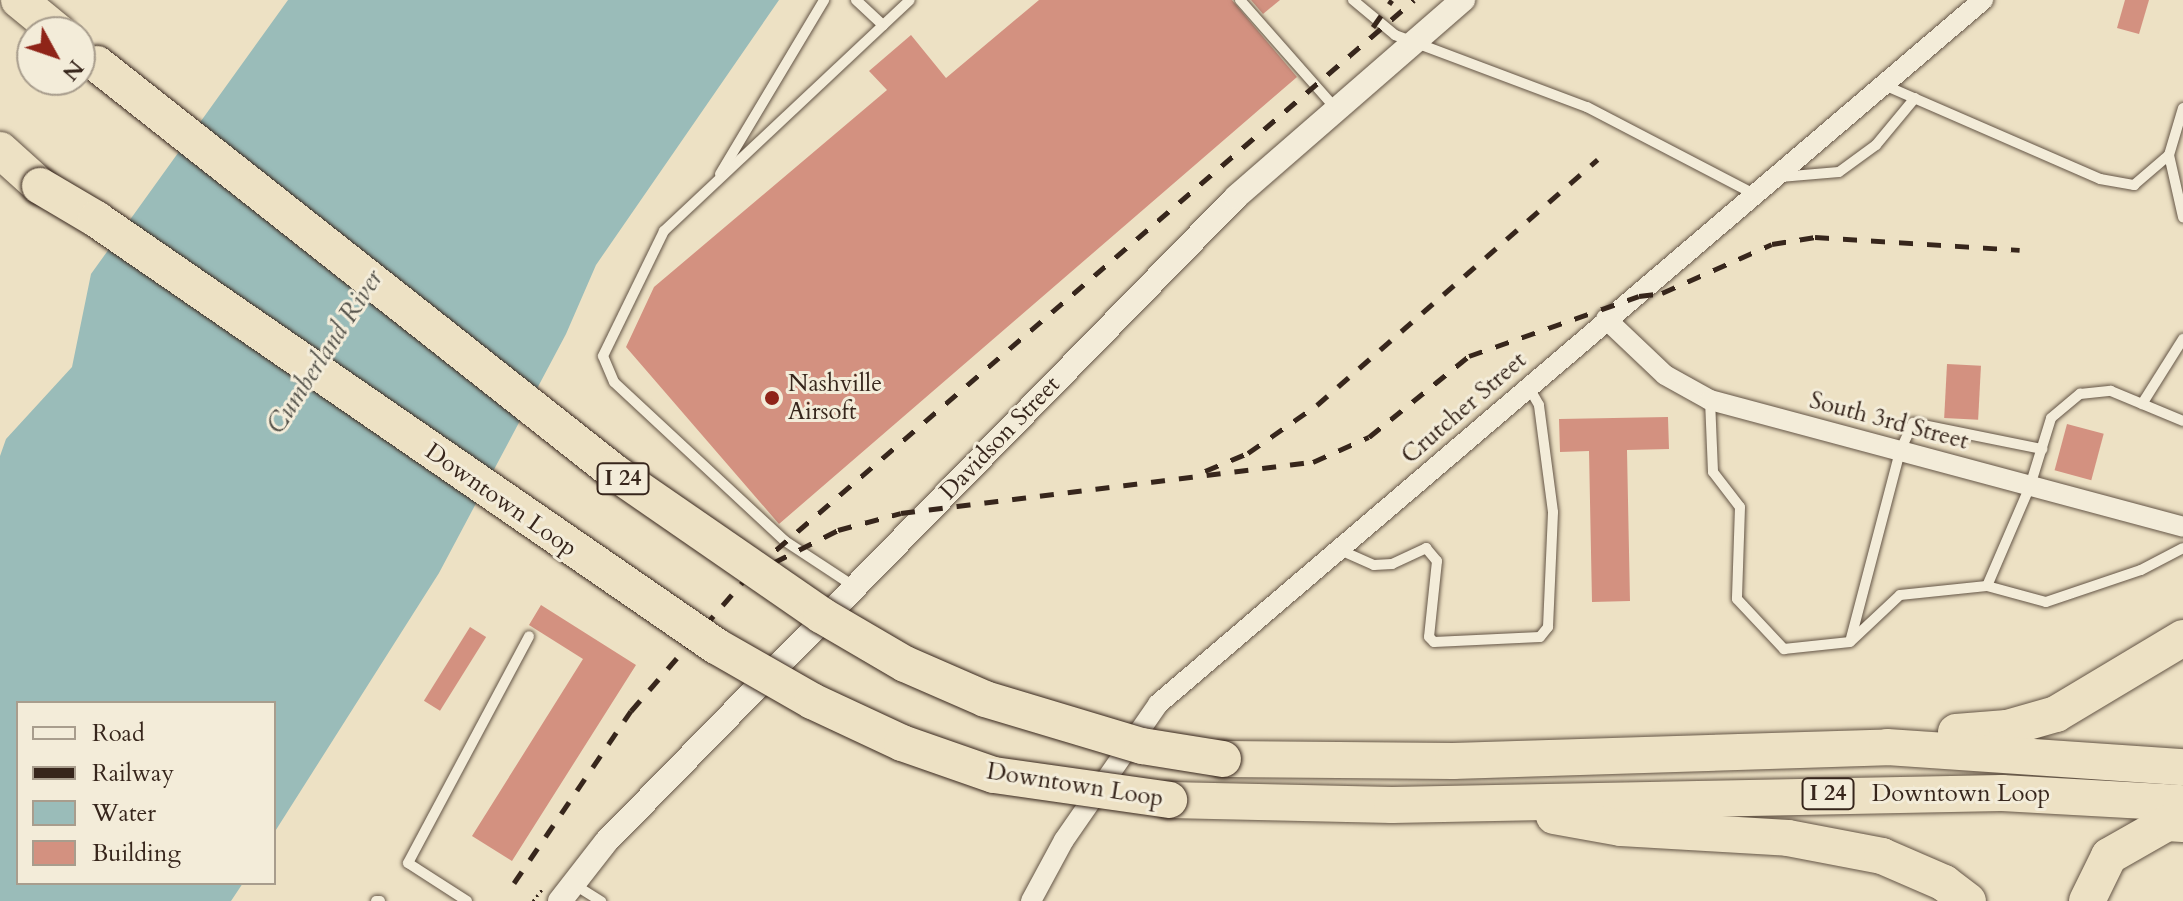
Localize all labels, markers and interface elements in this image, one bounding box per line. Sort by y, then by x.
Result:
north arrow [16,16,96,96]
text: N [55,53,90,87]
water label: Cumberland River [260,264,390,440]
street label: Crutcher Street [1396,346,1532,470]
place label: Nashville Airsoft [788,370,882,426]
street label: Davidson Street [934,370,1066,506]
street label: South 3rd Street [1806,386,1972,456]
marker: Nashville Airsoft [763,389,781,407]
street label: Downtown Loop [420,437,582,563]
road number: I 24 [595,461,651,497]
legend [16,701,276,885]
text: Road [92,717,145,750]
text: Railway [92,757,174,790]
street label: Downtown Loop [985,757,1165,813]
road number: I 24 [1800,776,1856,812]
street label: Downtown Loop [1872,780,2050,808]
text: Water [92,797,156,830]
text: Building [92,837,181,870]

